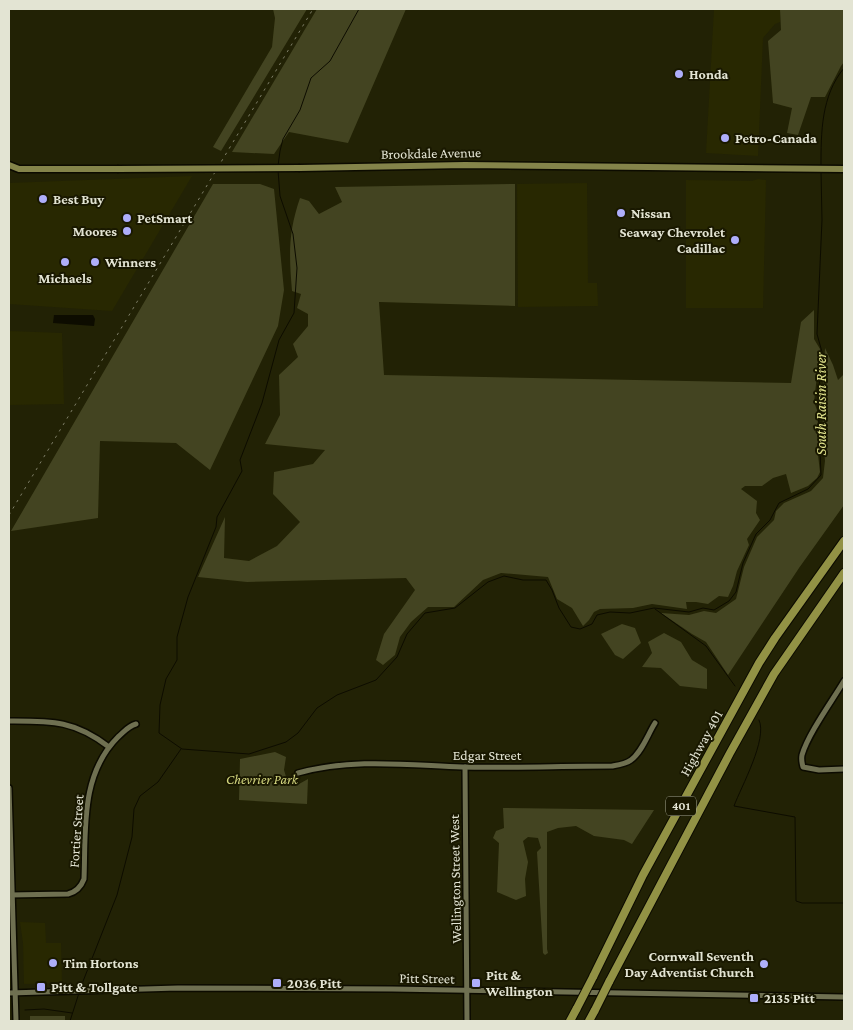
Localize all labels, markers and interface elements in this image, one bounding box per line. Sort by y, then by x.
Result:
place label: Honda [689,66,729,82]
marker: Honda [673,68,685,80]
place label: Petro-Canada [735,130,817,146]
marker: Petro-Canada [719,132,731,144]
street label: Brookdale Avenue [381,144,481,162]
place label: Best Buy [53,191,104,207]
marker: Best Buy [37,193,49,205]
place label: Nissan [631,205,671,221]
marker: Nissan [615,207,627,219]
place label: PetSmart [137,210,193,226]
marker: PetSmart [121,212,133,224]
place label: Moores [73,223,117,239]
place label: Seaway Chevrolet Cadillac [619,224,726,256]
marker: Moores [121,225,133,237]
marker: Seaway Chevrolet Cadillac [729,234,741,246]
place label: Winners [104,254,156,270]
marker: Michaels [59,256,71,268]
marker: Winners [89,256,101,268]
place label: Michaels [38,270,92,286]
water label: South Raisin River [813,352,829,456]
street label: Highway 401 [676,707,726,779]
street label: Edgar Street [453,747,522,763]
park label: Chevrier Park [226,771,299,787]
street label: Fortier Street [65,793,87,868]
road number: 401 [666,796,696,816]
street label: Wellington Street West [446,814,464,944]
place label: Cornwall Seventh Day Adventist Church [624,948,754,980]
place label: Tim Hortons [63,955,139,971]
marker: Tim Hortons [47,957,59,969]
marker: Cornwall Seventh Day Adventist Church [758,958,770,970]
place label: Pitt & Wellington [485,967,553,999]
street label: Pitt Street [399,970,455,986]
place label: 2036 Pitt [287,975,342,991]
marker: 2036 Pitt [271,977,283,989]
marker: Pitt & Wellington [470,977,482,989]
place label: Pitt & Tollgate [51,979,138,995]
marker: Pitt & Tollgate [35,981,47,993]
place label: 2135 Pitt [764,990,816,1006]
marker: 2135 Pitt [748,992,760,1004]

